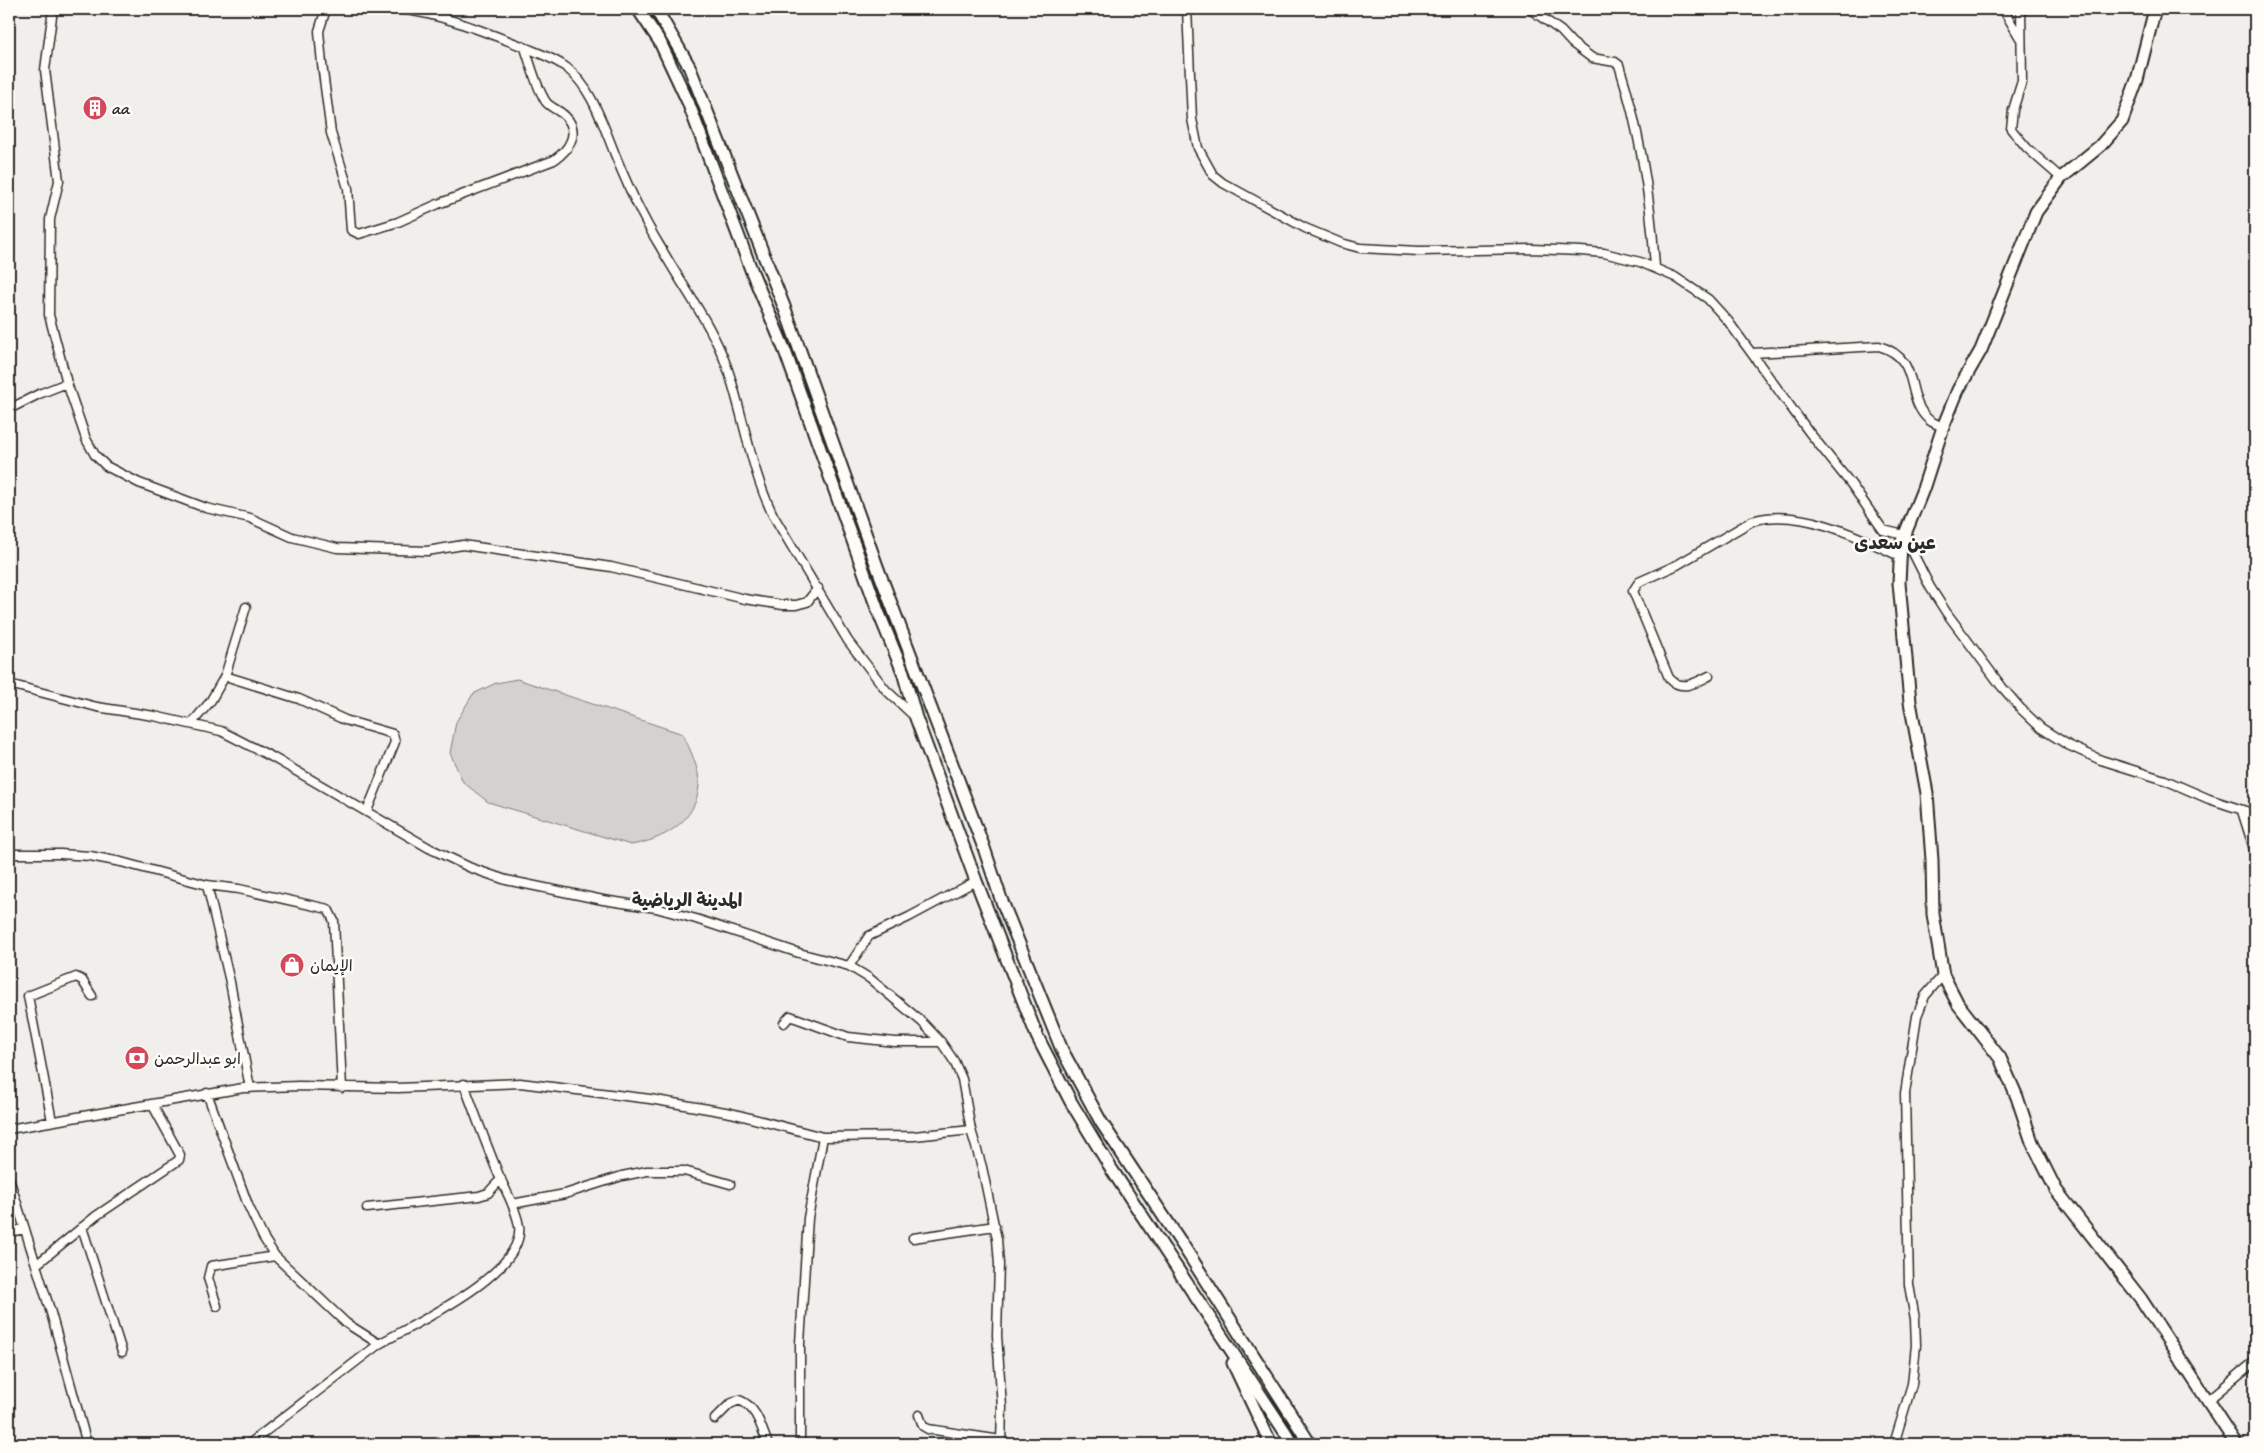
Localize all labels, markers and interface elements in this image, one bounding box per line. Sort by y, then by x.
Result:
building icon: aa [82,95,108,121]
place label: aa [112,102,131,121]
district label: عين سعدى [1854,534,1936,557]
district label: المدينة الرياضية [632,891,742,913]
shop icon: الإيمان [279,952,305,978]
place label: الإيمان [310,959,353,978]
bank icon: ابو عبدالرحمن [124,1045,150,1071]
place label: ابو عبدالرحمن [154,1052,241,1071]

